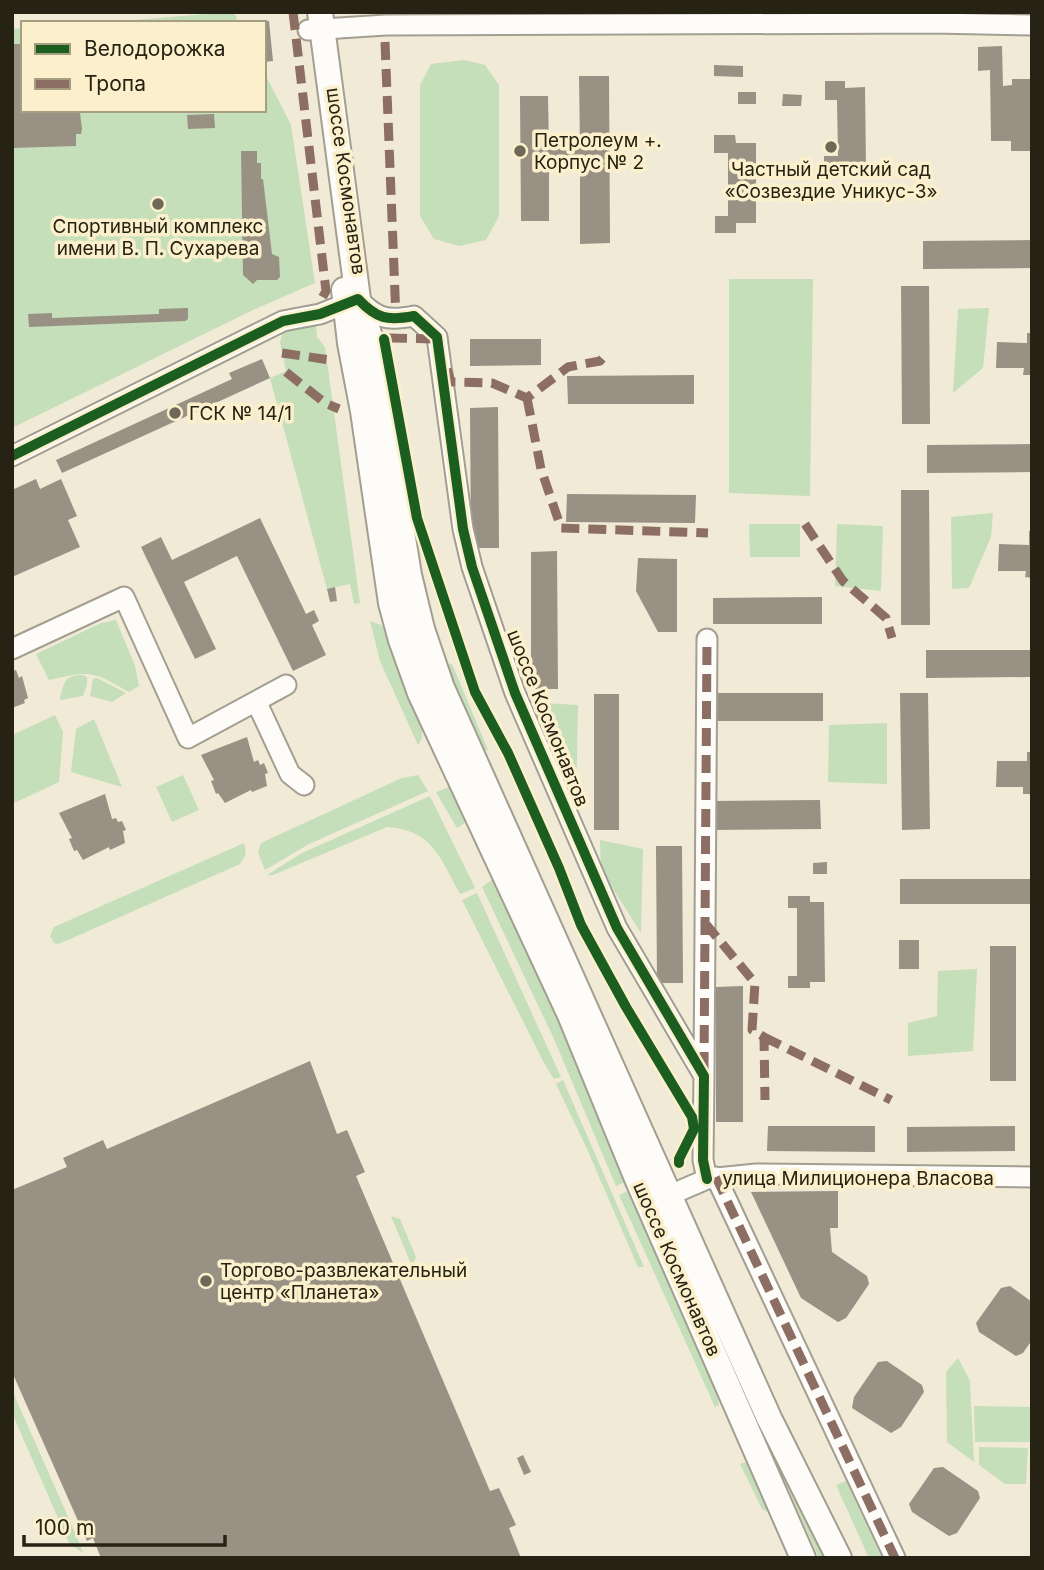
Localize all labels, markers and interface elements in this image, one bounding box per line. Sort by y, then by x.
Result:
legend [21,21,266,112]
text: Велодорожка [84,36,226,61]
text: Тропа [84,71,146,96]
street label: шоссе Космонавтов [321,86,371,276]
place label: Петролеум +. Корпус № 2 [534,129,662,174]
marker: Частный детский сад «Созвездие Уникус-3» [823,139,839,155]
marker: Петролеум +. Корпус № 2 [512,143,528,159]
place label: Частный детский сад «Созвездие Уникус-3» [725,158,937,203]
marker: Спортивный комплекс имени В. П. Сухарева [150,196,166,212]
place label: Спортивный комплекс имени В. П. Сухарева [53,215,263,260]
place label: ГСК № 14/1 [189,402,292,425]
marker: ГСК № 14/1 [167,405,183,421]
street label: шоссе Космонавтов [502,626,594,810]
street label: улица Милиционера Власова [722,1167,994,1190]
street label: шоссе Космонавтов [628,1178,726,1360]
place label: Торгово-развлекательный центр «Планета» [220,1259,467,1304]
marker: Торгово-развлекательный центр «Планета» [198,1273,214,1289]
scale bar [24,1504,226,1548]
text: 100 m [35,1515,94,1540]

